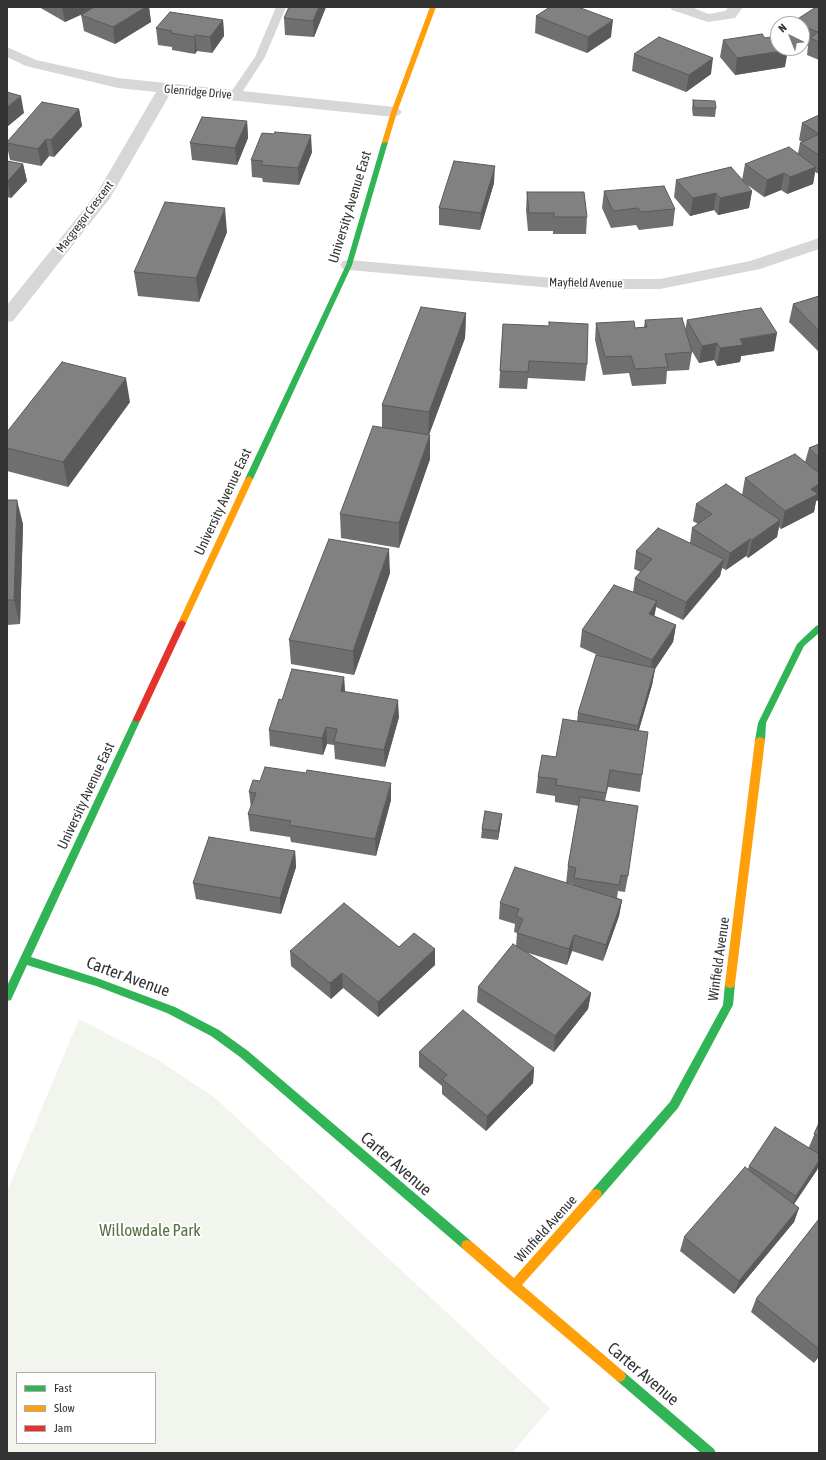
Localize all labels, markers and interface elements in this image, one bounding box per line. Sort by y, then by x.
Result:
north arrow [770,16,810,56]
text: N [776,21,789,35]
street label: Glenridge Drive [164,82,232,102]
street label: University Avenue East [325,149,375,265]
street label: Macgregor Crescent [53,178,117,256]
street label: Mayfield Avenue [549,275,623,291]
street label: University Avenue East [191,446,255,558]
street label: University Avenue East [54,740,118,852]
street label: Winfield Avenue [705,916,733,1002]
street label: Carter Avenue [84,952,172,1002]
street label: Carter Avenue [356,1128,436,1200]
street label: Winfield Avenue [511,1192,581,1266]
park label: Willowdale Park [99,1221,201,1241]
street label: Carter Avenue [603,1338,683,1410]
legend [16,1372,156,1444]
text: Fast [54,1381,72,1395]
text: Slow [54,1401,75,1415]
text: Jam [54,1421,72,1435]

